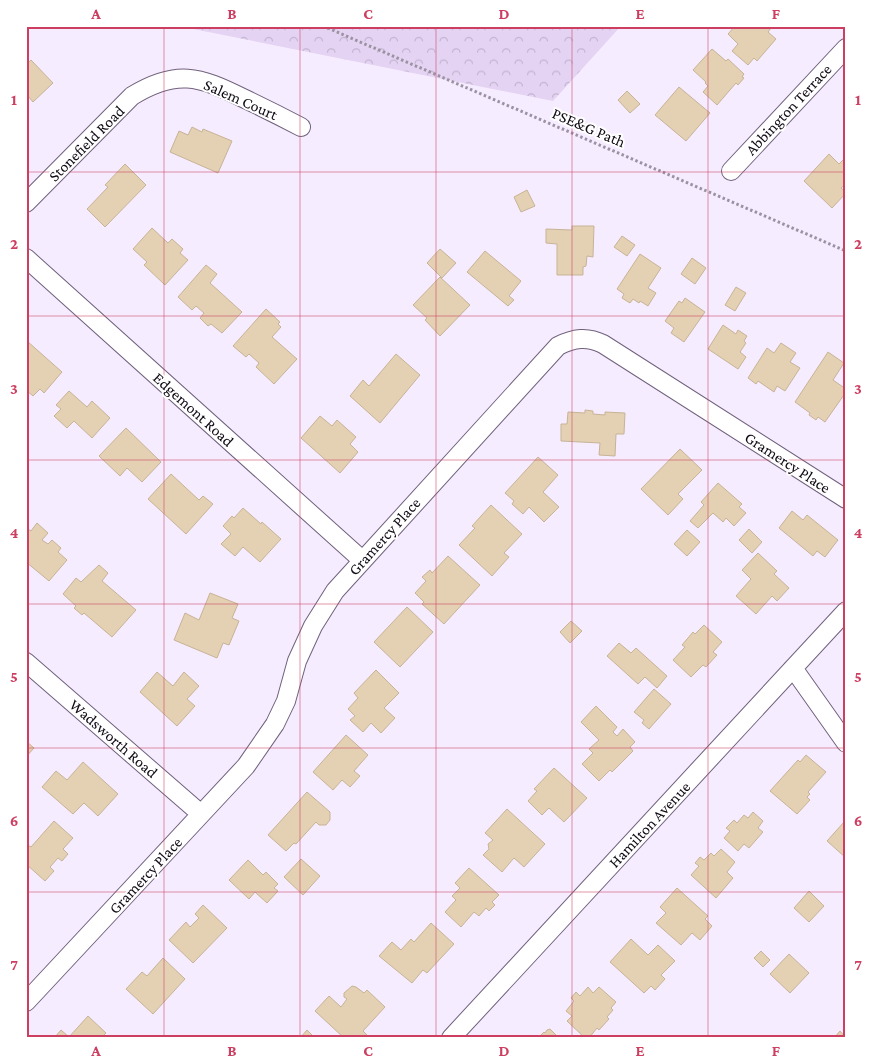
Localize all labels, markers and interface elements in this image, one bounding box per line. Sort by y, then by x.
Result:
text: A [90,5,101,22]
text: B [227,5,237,22]
text: C [363,5,373,22]
text: D [498,5,510,22]
text: E [635,5,645,22]
text: F [772,5,781,22]
street label: Abbington Terrace [742,60,836,159]
street label: Salem Court [201,76,281,124]
text: 1 [11,91,17,108]
text: 1 [855,91,861,108]
street label: Stonefield Road [45,102,128,185]
street label: PSE&G Path [550,104,628,151]
text: 2 [10,235,18,252]
text: 2 [854,235,862,252]
street label: Edgemont Road [149,369,238,451]
text: 3 [10,380,18,397]
text: 3 [854,380,862,397]
street label: Gramercy Place [741,428,834,497]
street label: Gramercy Place [345,494,424,579]
text: 4 [10,524,19,541]
text: 4 [854,524,863,541]
text: 5 [10,668,18,685]
text: 5 [854,668,862,685]
street label: Wadsworth Road [66,696,161,781]
street label: Hamilton Avenue [605,778,693,871]
text: 6 [10,812,18,829]
text: 6 [854,812,862,829]
street label: Gramercy Place [106,834,186,918]
text: 7 [10,956,18,973]
text: 7 [854,956,862,973]
text: A [90,1042,101,1059]
text: B [227,1042,237,1059]
text: C [363,1042,373,1059]
text: D [498,1042,510,1059]
text: E [635,1042,645,1059]
text: F [772,1042,781,1059]

